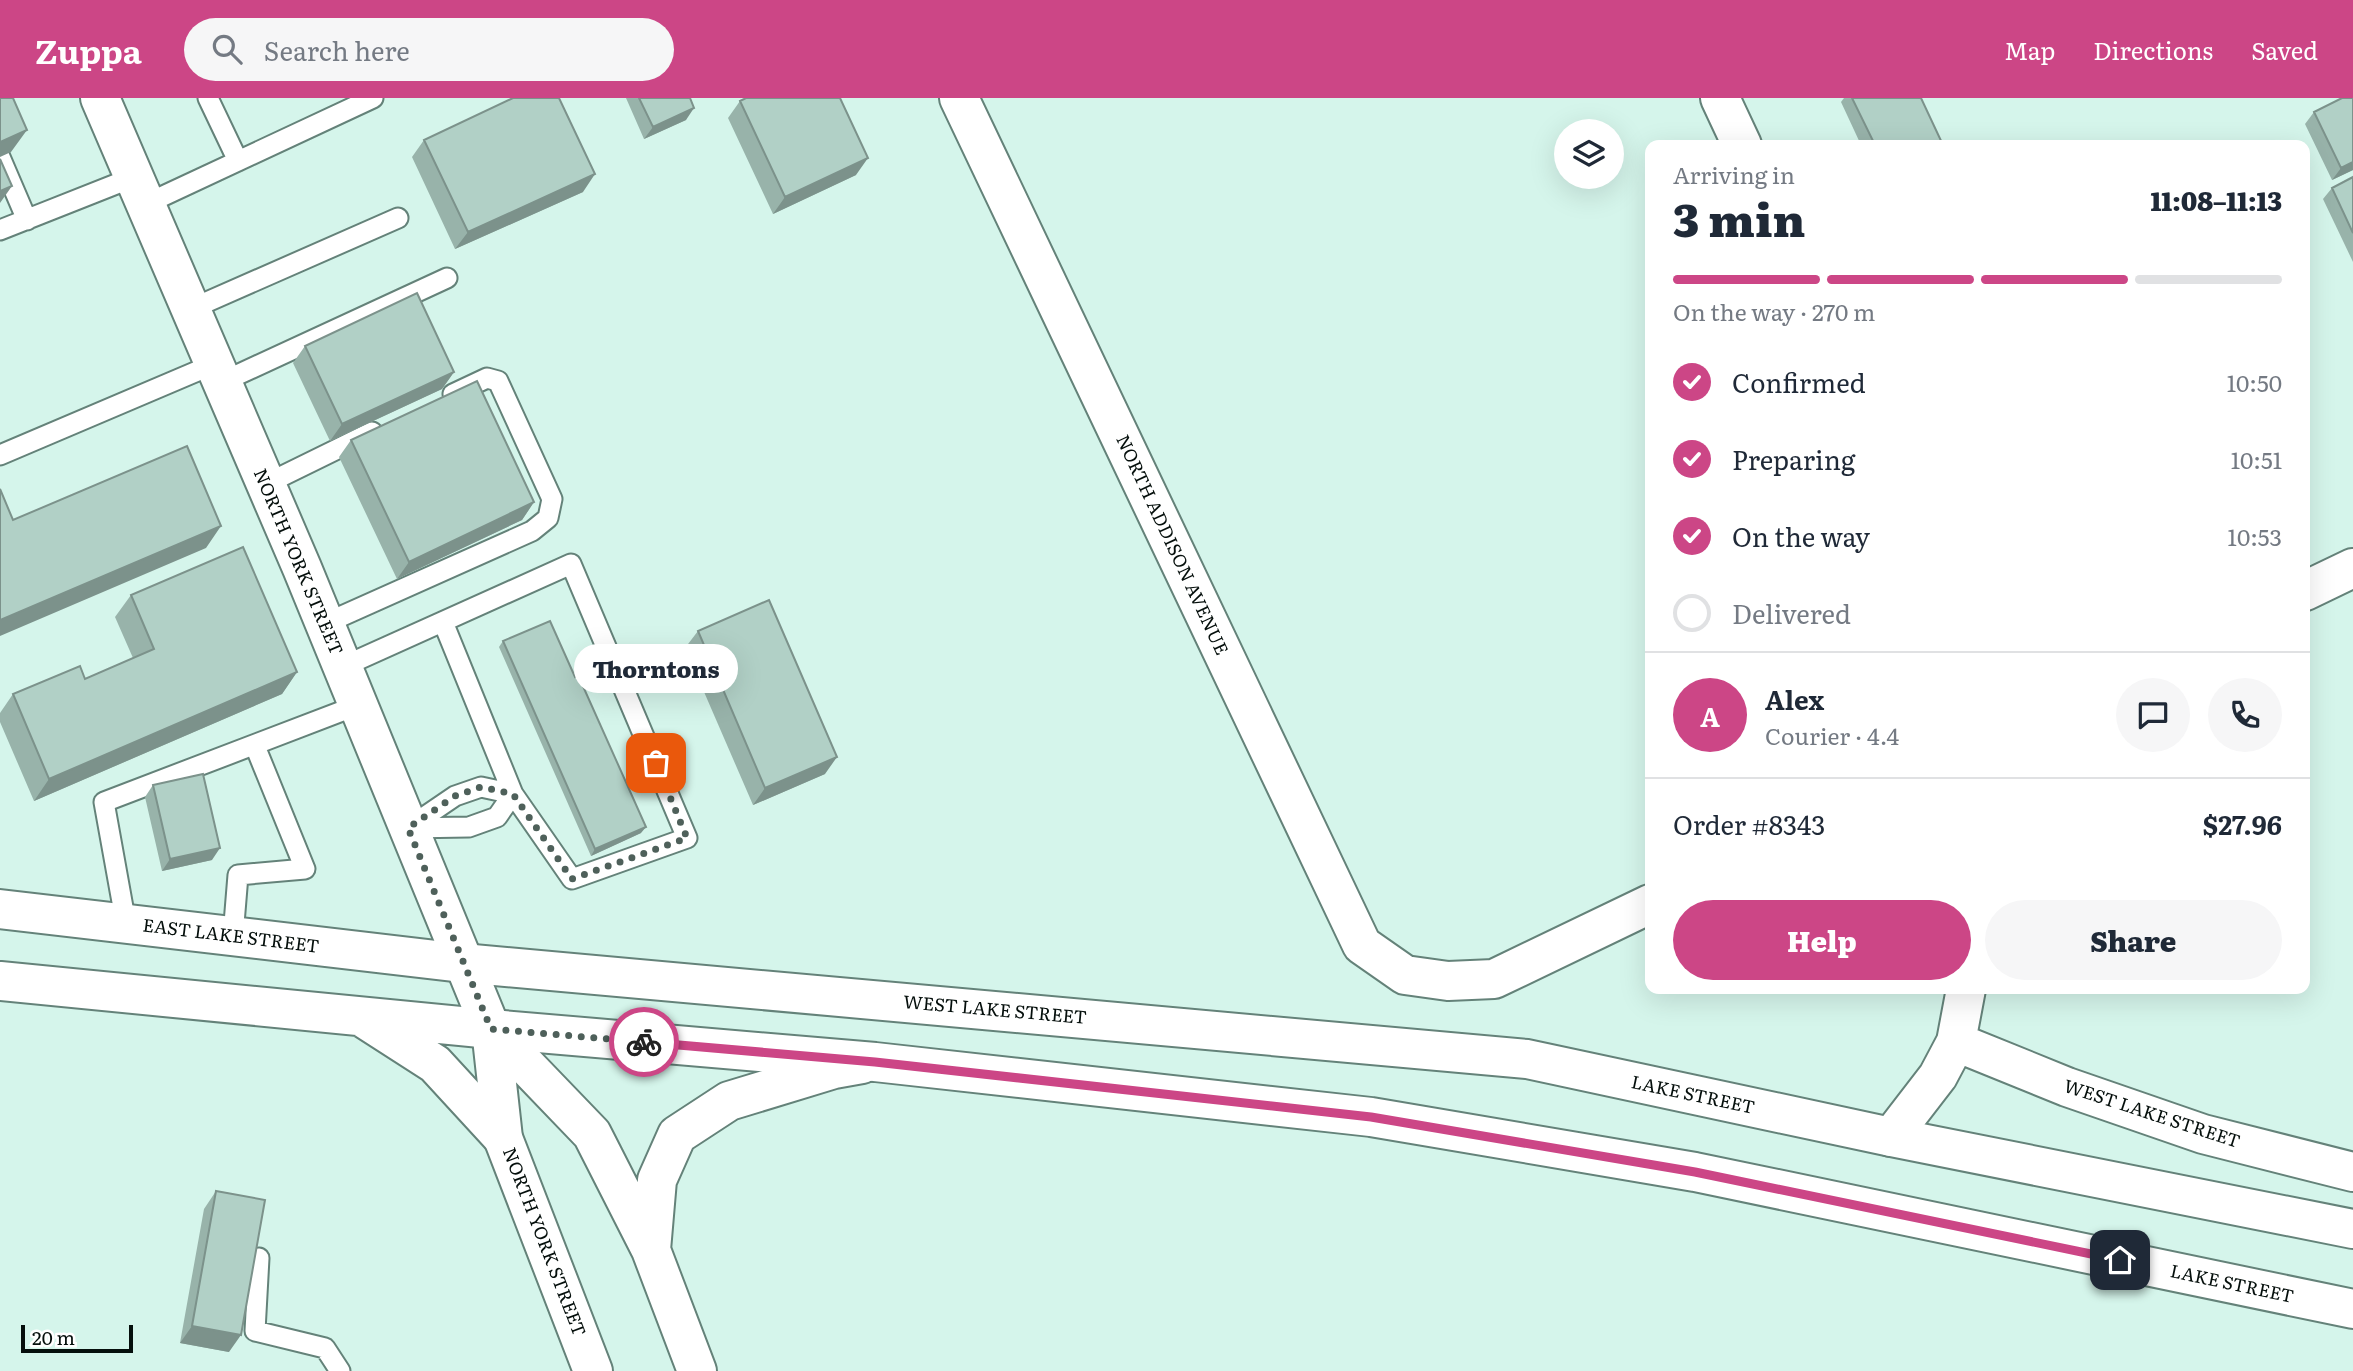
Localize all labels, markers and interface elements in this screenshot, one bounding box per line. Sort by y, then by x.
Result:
search box [184,18,674,81]
text: Zuppa [35,25,142,74]
icon: search [208,30,246,68]
text: Search here [264,30,410,69]
text: Map [2004,32,2055,67]
text: Directions [2093,32,2213,67]
text: Saved [2251,32,2318,67]
map controls [1554,119,1624,189]
button: layers [1554,119,1624,189]
text: Arriving in [1673,157,1795,191]
text: 11:08–11:13 [2150,180,2282,219]
text: 3 min [1673,183,1805,251]
text: On the way · 270 m [1673,294,1875,328]
text: Confirmed [1732,362,1866,401]
icon: check [1673,363,1711,401]
text: 10:50 [2227,365,2282,399]
street label: NORTH ADDISON AVENUE [1110,430,1236,659]
text: Preparing [1732,439,1855,478]
icon: check [1673,440,1711,478]
text: 10:51 [2231,442,2282,476]
street label: NORTH YORK STREET [248,464,351,659]
text: On the way [1732,516,1870,555]
icon: check [1673,517,1711,555]
text: 10:53 [2228,519,2282,553]
text: Delivered [1732,593,1851,632]
callout: Thorntons [574,644,738,693]
text: Thorntons [592,651,720,685]
button: chat [2116,678,2190,752]
button: phone [2208,678,2282,752]
text: Alex [1765,679,1824,718]
text: A [1700,696,1720,735]
text: Courier · 4.4 [1765,718,1899,752]
pin [626,733,686,793]
icon: bag [637,744,675,782]
text: Order #8343 [1673,804,1825,843]
text: $27.96 [2203,804,2282,843]
button: Help [1673,900,1971,980]
button: Share [1985,900,2282,980]
street label: EAST LAKE STREET [141,910,321,959]
street label: WEST LAKE STREET [902,987,1088,1030]
courier [609,1007,679,1077]
icon: bike [625,1023,663,1061]
street label: LAKE STREET [1629,1067,1758,1120]
street label: WEST LAKE STREET [2061,1071,2244,1154]
street label: NORTH YORK STREET [497,1143,594,1340]
pin [2090,1230,2150,1290]
icon: home [2101,1241,2139,1279]
street label: LAKE STREET [2168,1256,2297,1309]
scale bar [21,1322,133,1354]
text: 20 m [32,1323,75,1351]

